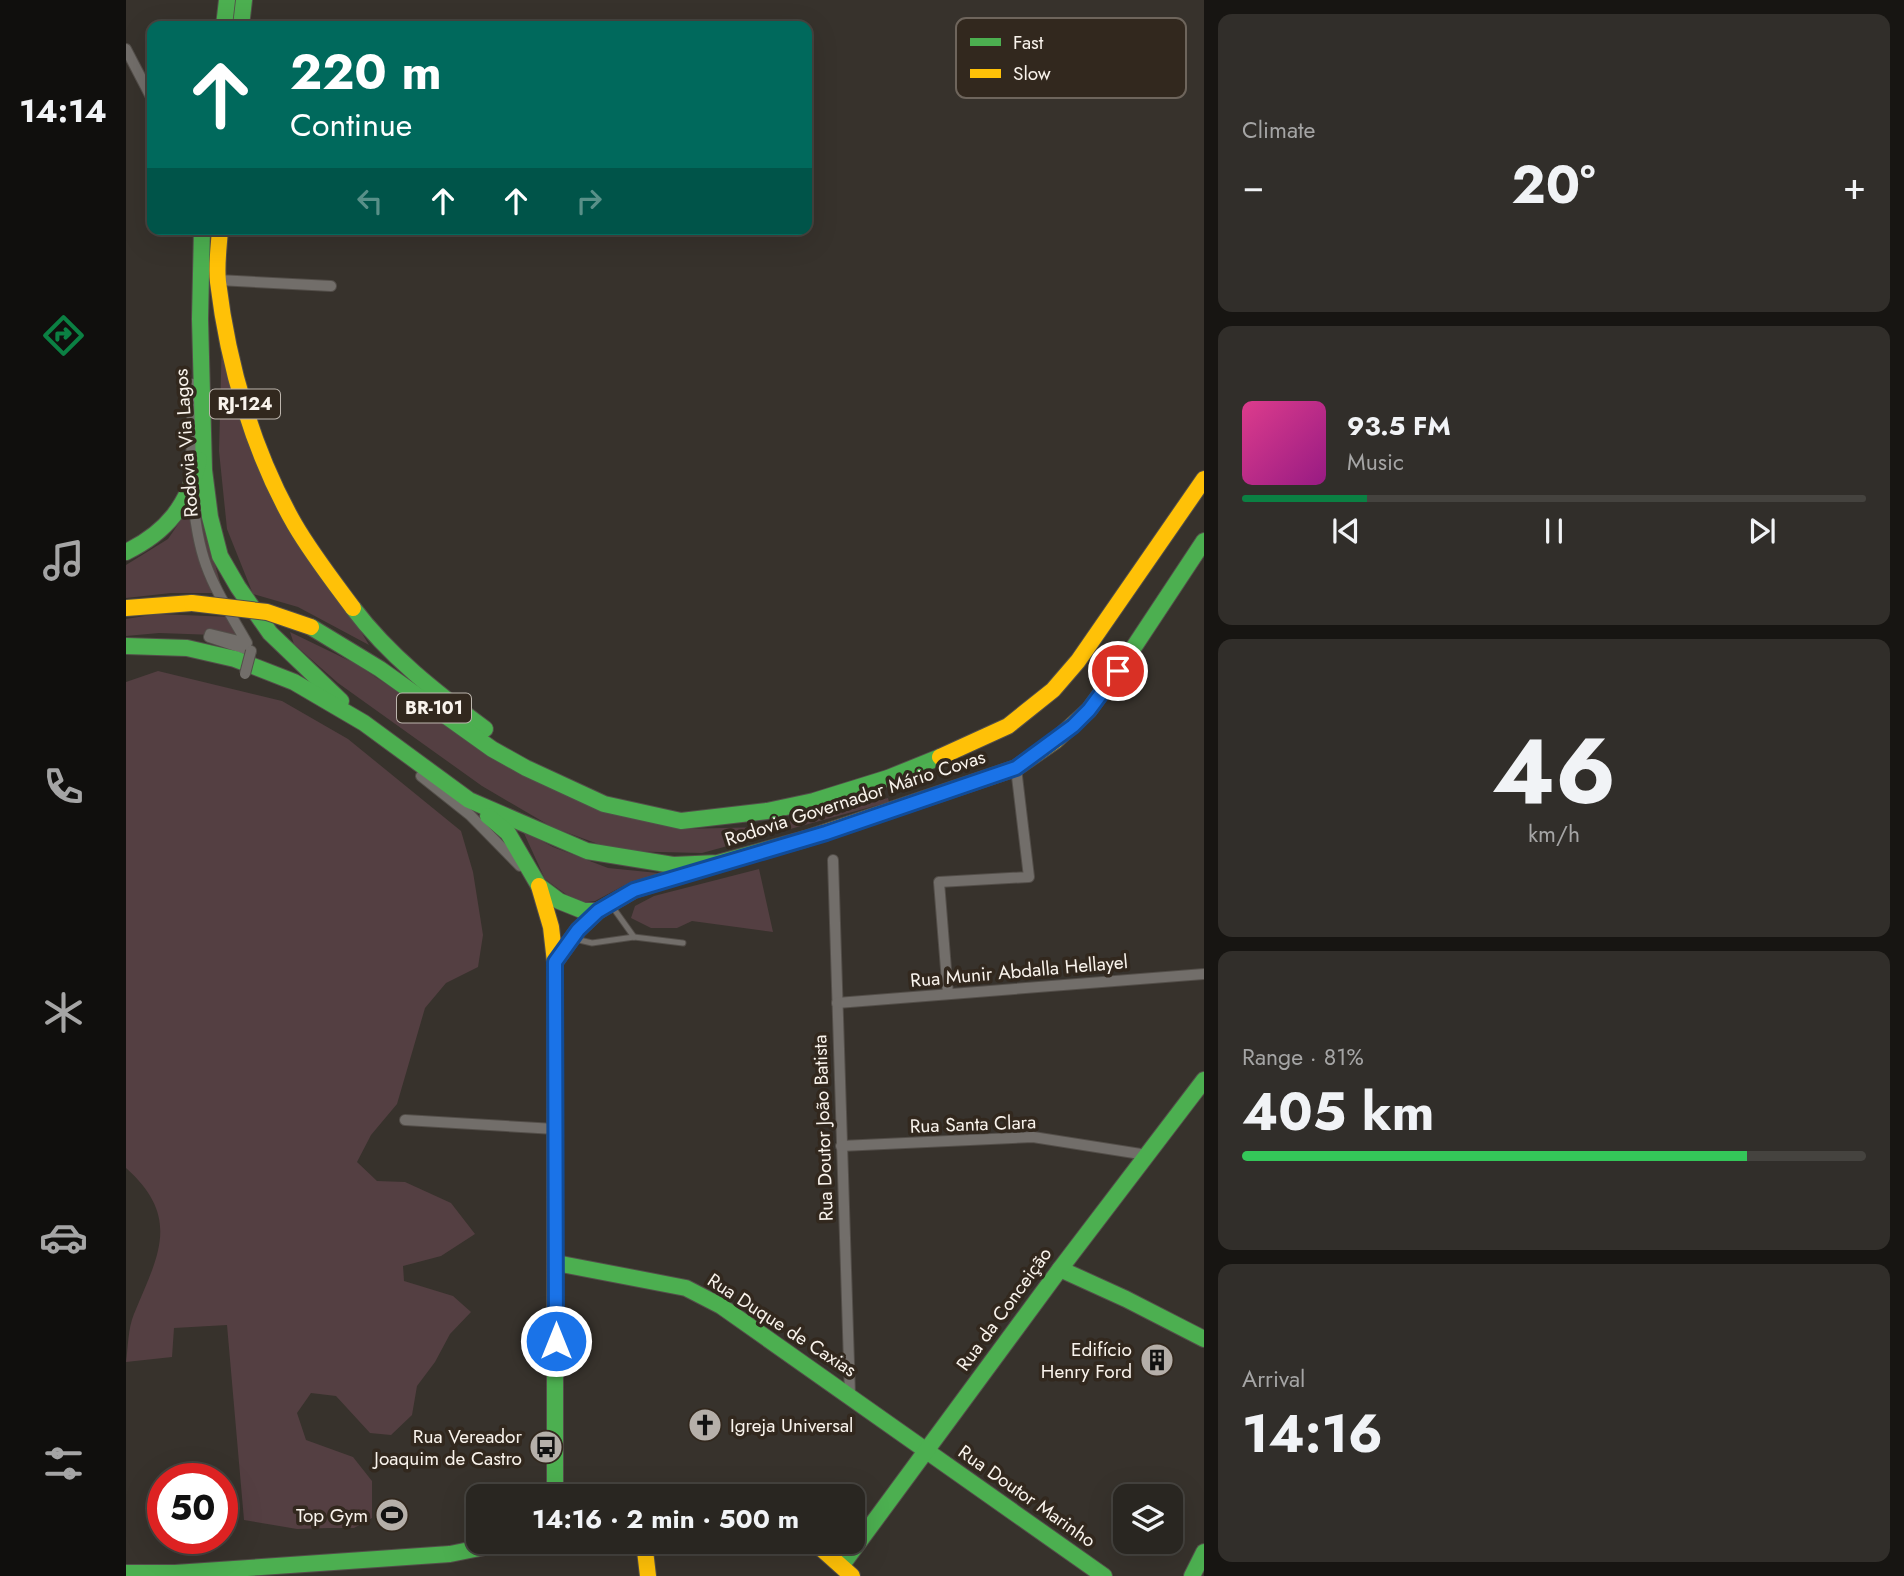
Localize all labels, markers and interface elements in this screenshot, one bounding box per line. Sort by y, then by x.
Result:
legend [956,18,1186,98]
text: Fast [1013,29,1044,56]
text: 220 m [290,37,442,107]
icon: ahead [175,49,266,140]
text: Slow [1013,60,1051,87]
text: 14:14 [19,88,107,134]
text: Continue [290,102,412,148]
text: Climate [1242,113,1315,147]
text: 20° [1512,147,1596,223]
text: − [1242,158,1264,213]
text: + [1843,158,1866,213]
icon: left [351,182,389,220]
icon: ahead [424,182,462,220]
icon: ahead [497,182,535,220]
icon: right [570,182,608,220]
icon: directions [39,311,88,360]
street label: Rodovia Via Lagos [167,367,205,518]
road number: RJ-124 [210,390,280,418]
text: 93.5 FM [1347,407,1451,445]
text: Music [1347,445,1404,479]
icon: previous [1327,512,1365,550]
icon: pause [1535,512,1573,550]
icon: next [1743,512,1781,550]
icon: music [39,536,88,585]
pin [1088,641,1148,701]
icon: arrive [1099,652,1137,690]
road number: BR-101 [397,694,471,722]
text: 46 [1492,706,1616,837]
street label: Rodovia Governador Mário Covas [721,743,989,853]
icon: phone [39,762,88,811]
text: km/h [1528,817,1580,851]
street label: Rua Munir Abdalla Hellayel [909,948,1129,994]
icon: climate [39,988,88,1037]
street label: Rua Doutor João Batista [806,1034,840,1222]
text: Range · 81% [1242,1040,1364,1074]
text: 405 km [1242,1074,1435,1150]
street label: Rua Santa Clara [909,1108,1037,1140]
icon: car [39,1213,88,1262]
street label: Rua da Conceição [950,1242,1058,1376]
street label: Rua Duque de Caxias [702,1267,862,1384]
position arrow [519,1304,593,1378]
place label: Edifício Henry Ford [1041,1336,1132,1385]
building icon: Edifício Henry Ford [1138,1341,1176,1379]
text: Arrival [1242,1362,1305,1396]
text: 14:16 [1242,1396,1383,1472]
church icon: Igreja Universal [686,1406,724,1444]
place label: Igreja Universal [730,1412,853,1439]
place label: Rua Vereador Joaquim de Castro [371,1423,522,1472]
bus stop icon: Rua Vereador Joaquim de Castro [527,1428,565,1466]
street label: Rua Doutor Marinho [953,1438,1101,1554]
icon: filters [39,1439,88,1488]
speed limit sign: 50 [147,1463,238,1554]
map controls [1113,1484,1183,1554]
button: layers [1113,1484,1183,1554]
sports icon: Top Gym [373,1496,411,1534]
text: 14:16 · 2 min · 500 m [532,1500,799,1538]
place label: Top Gym [296,1502,368,1529]

